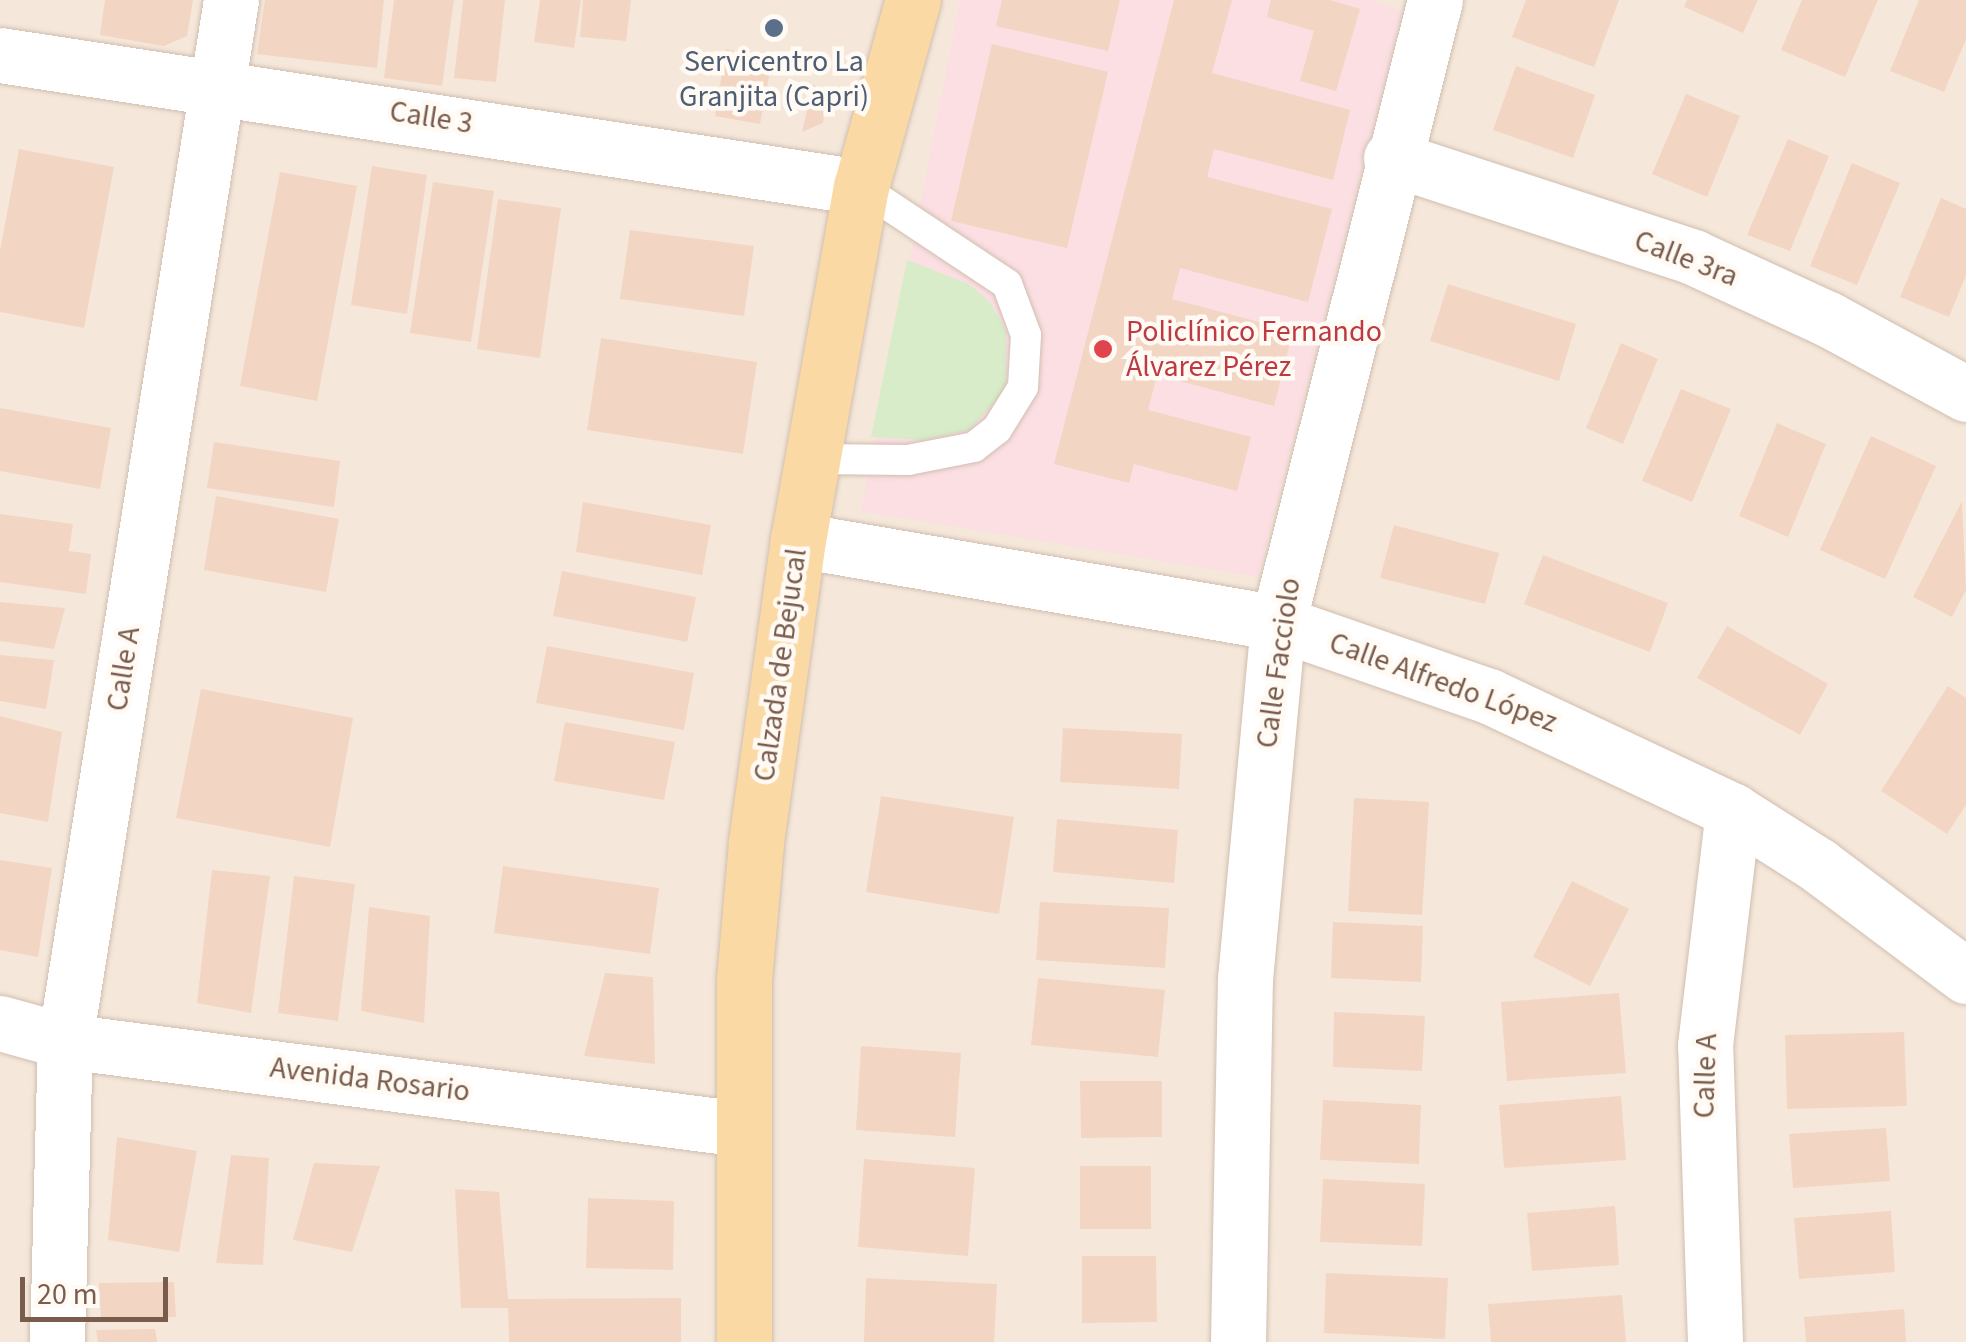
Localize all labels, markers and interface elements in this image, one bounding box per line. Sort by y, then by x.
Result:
marker: Servicentro La Granjita (Capri) [763,17,785,39]
place label: Servicentro La Granjita (Capri) [679,44,869,114]
street label: Calle 3 [387,94,475,142]
street label: Calle 3ra [1629,223,1743,295]
place label: Policlínico Fernando Álvarez Pérez [1126,314,1382,384]
marker: Policlínico Fernando Álvarez Pérez [1090,336,1116,362]
street label: Calzada de Bejucal [747,546,815,784]
street label: Calle Facciolo [1249,576,1309,750]
street label: Calle A [100,624,148,714]
street label: Calle Alfredo López [1324,625,1562,741]
street label: Calle A [1687,1033,1725,1119]
street label: Avenida Rosario [268,1050,472,1110]
scale bar [25,1257,172,1319]
text: 20 m [37,1273,98,1316]

